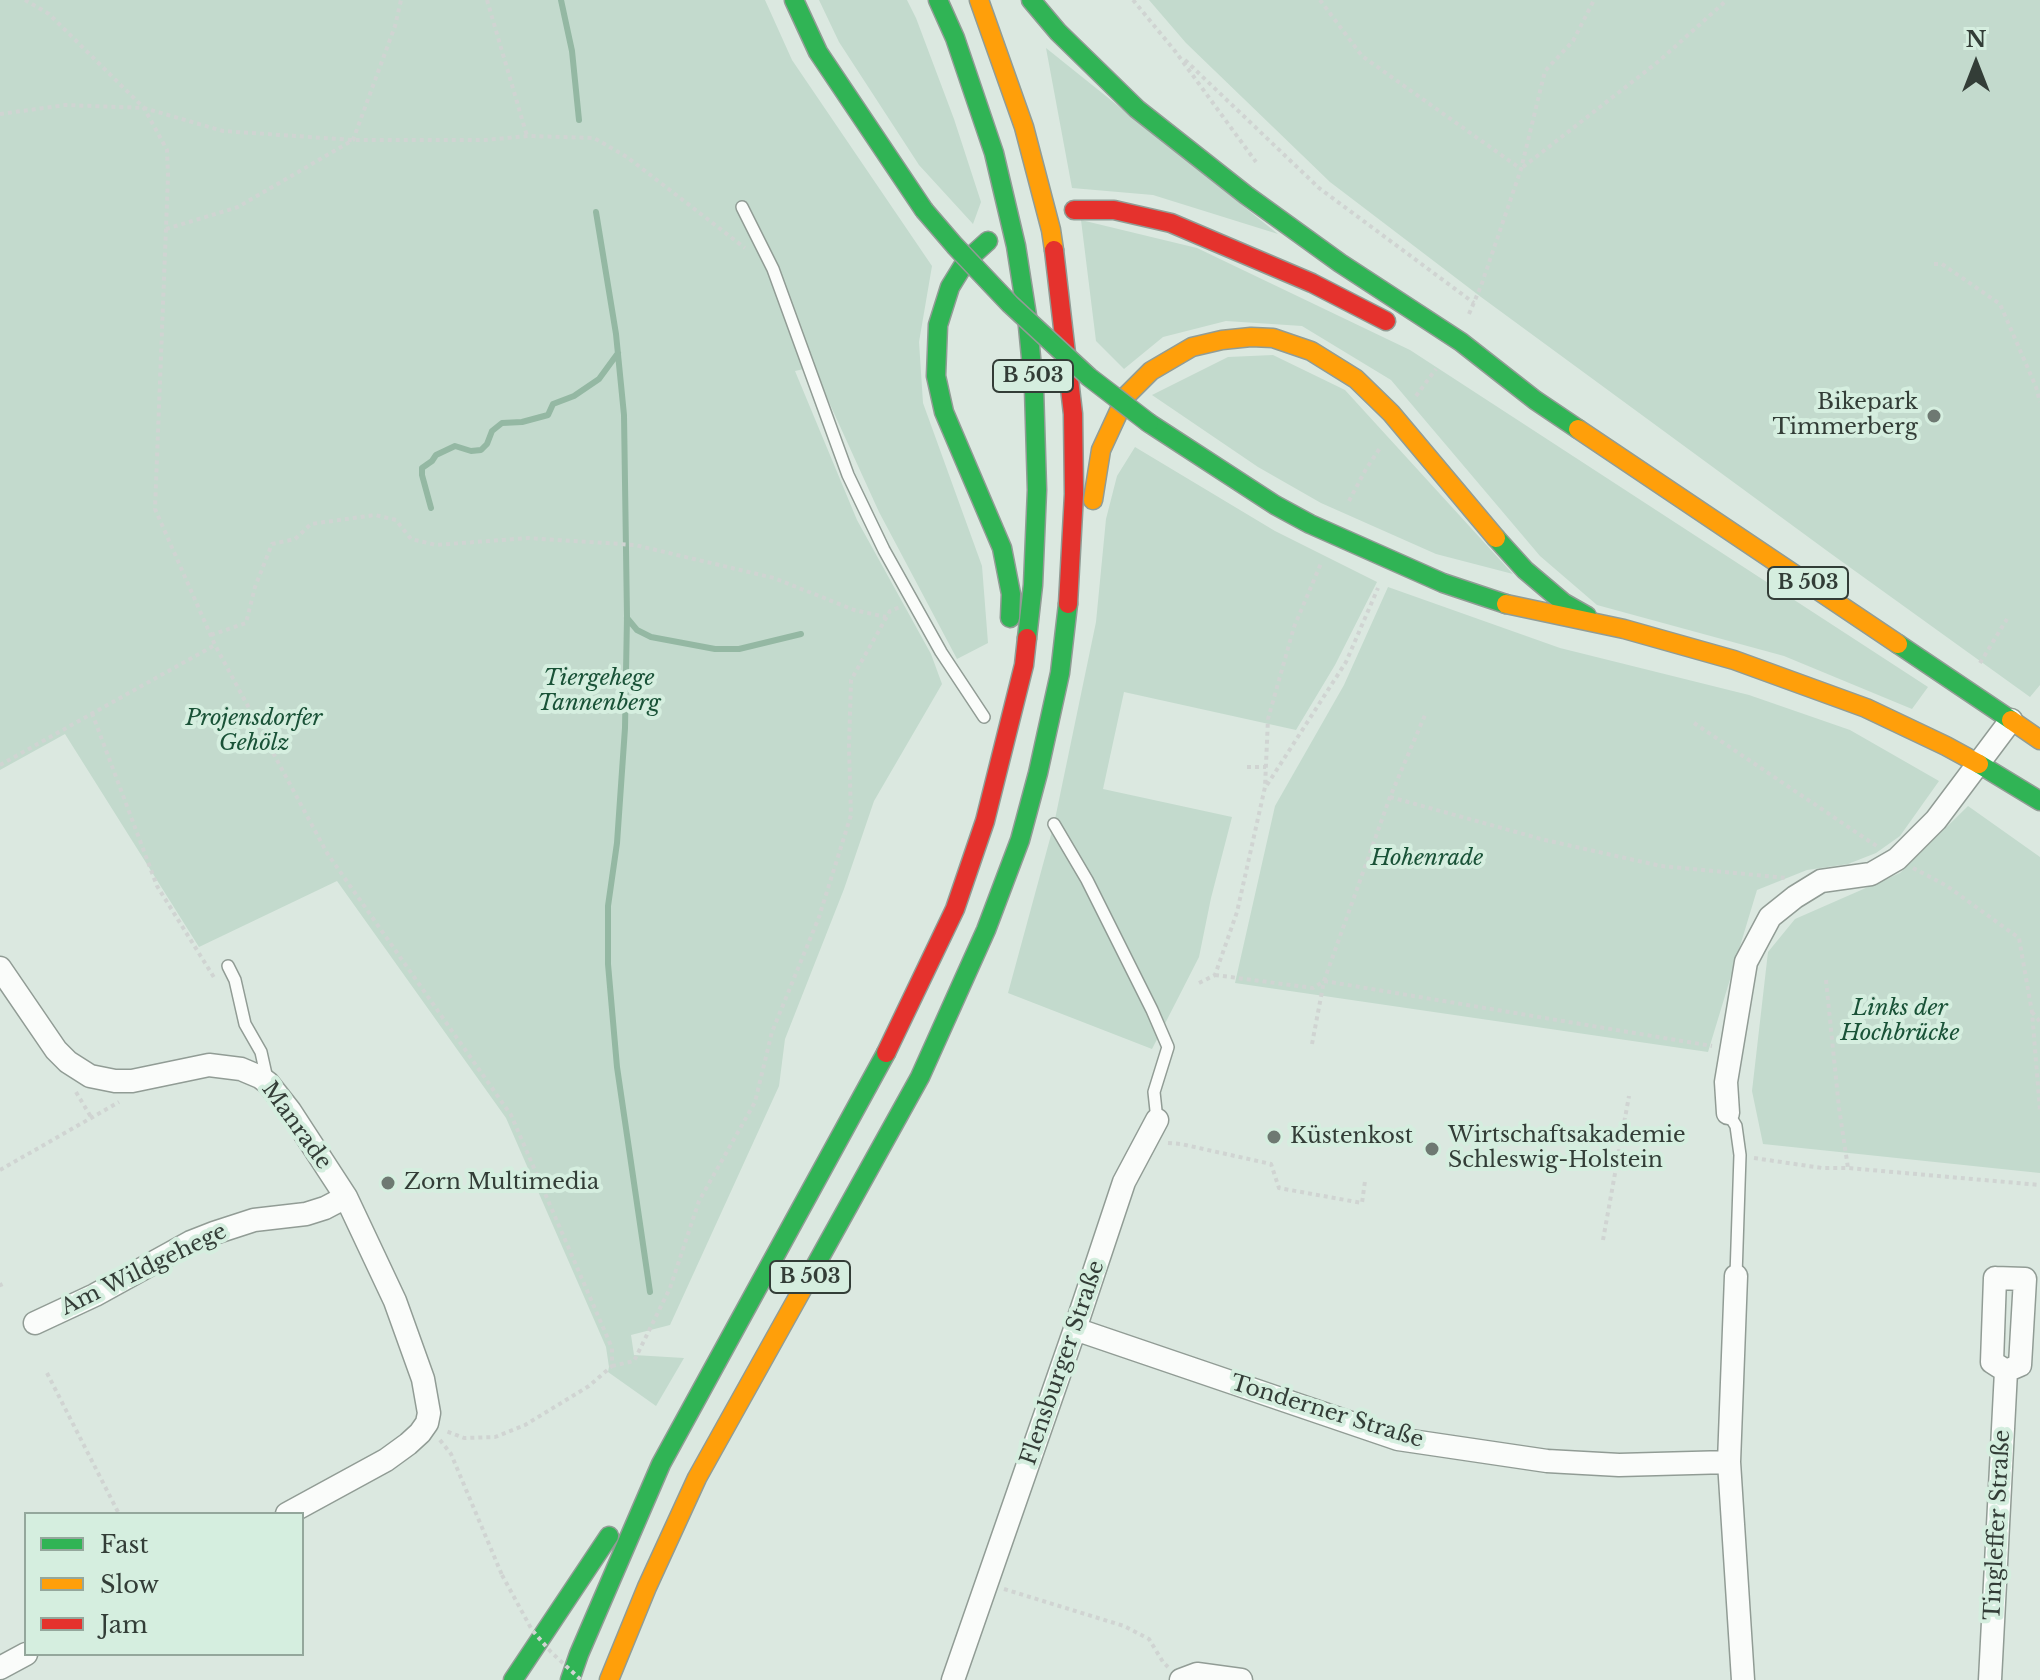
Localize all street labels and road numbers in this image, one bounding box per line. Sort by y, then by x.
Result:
road number: B 503 [993,360,1073,392]
road number: B 503 [1768,567,1848,599]
street label: Manrade [256,1077,336,1175]
street label: Am Wildgehege [57,1218,231,1322]
street label: Flensburger Straße [1016,1257,1110,1469]
road number: B 503 [770,1261,850,1293]
street label: Tonderner Straße [1228,1370,1426,1454]
street label: Tingleffer Straße [1980,1429,2016,1621]

